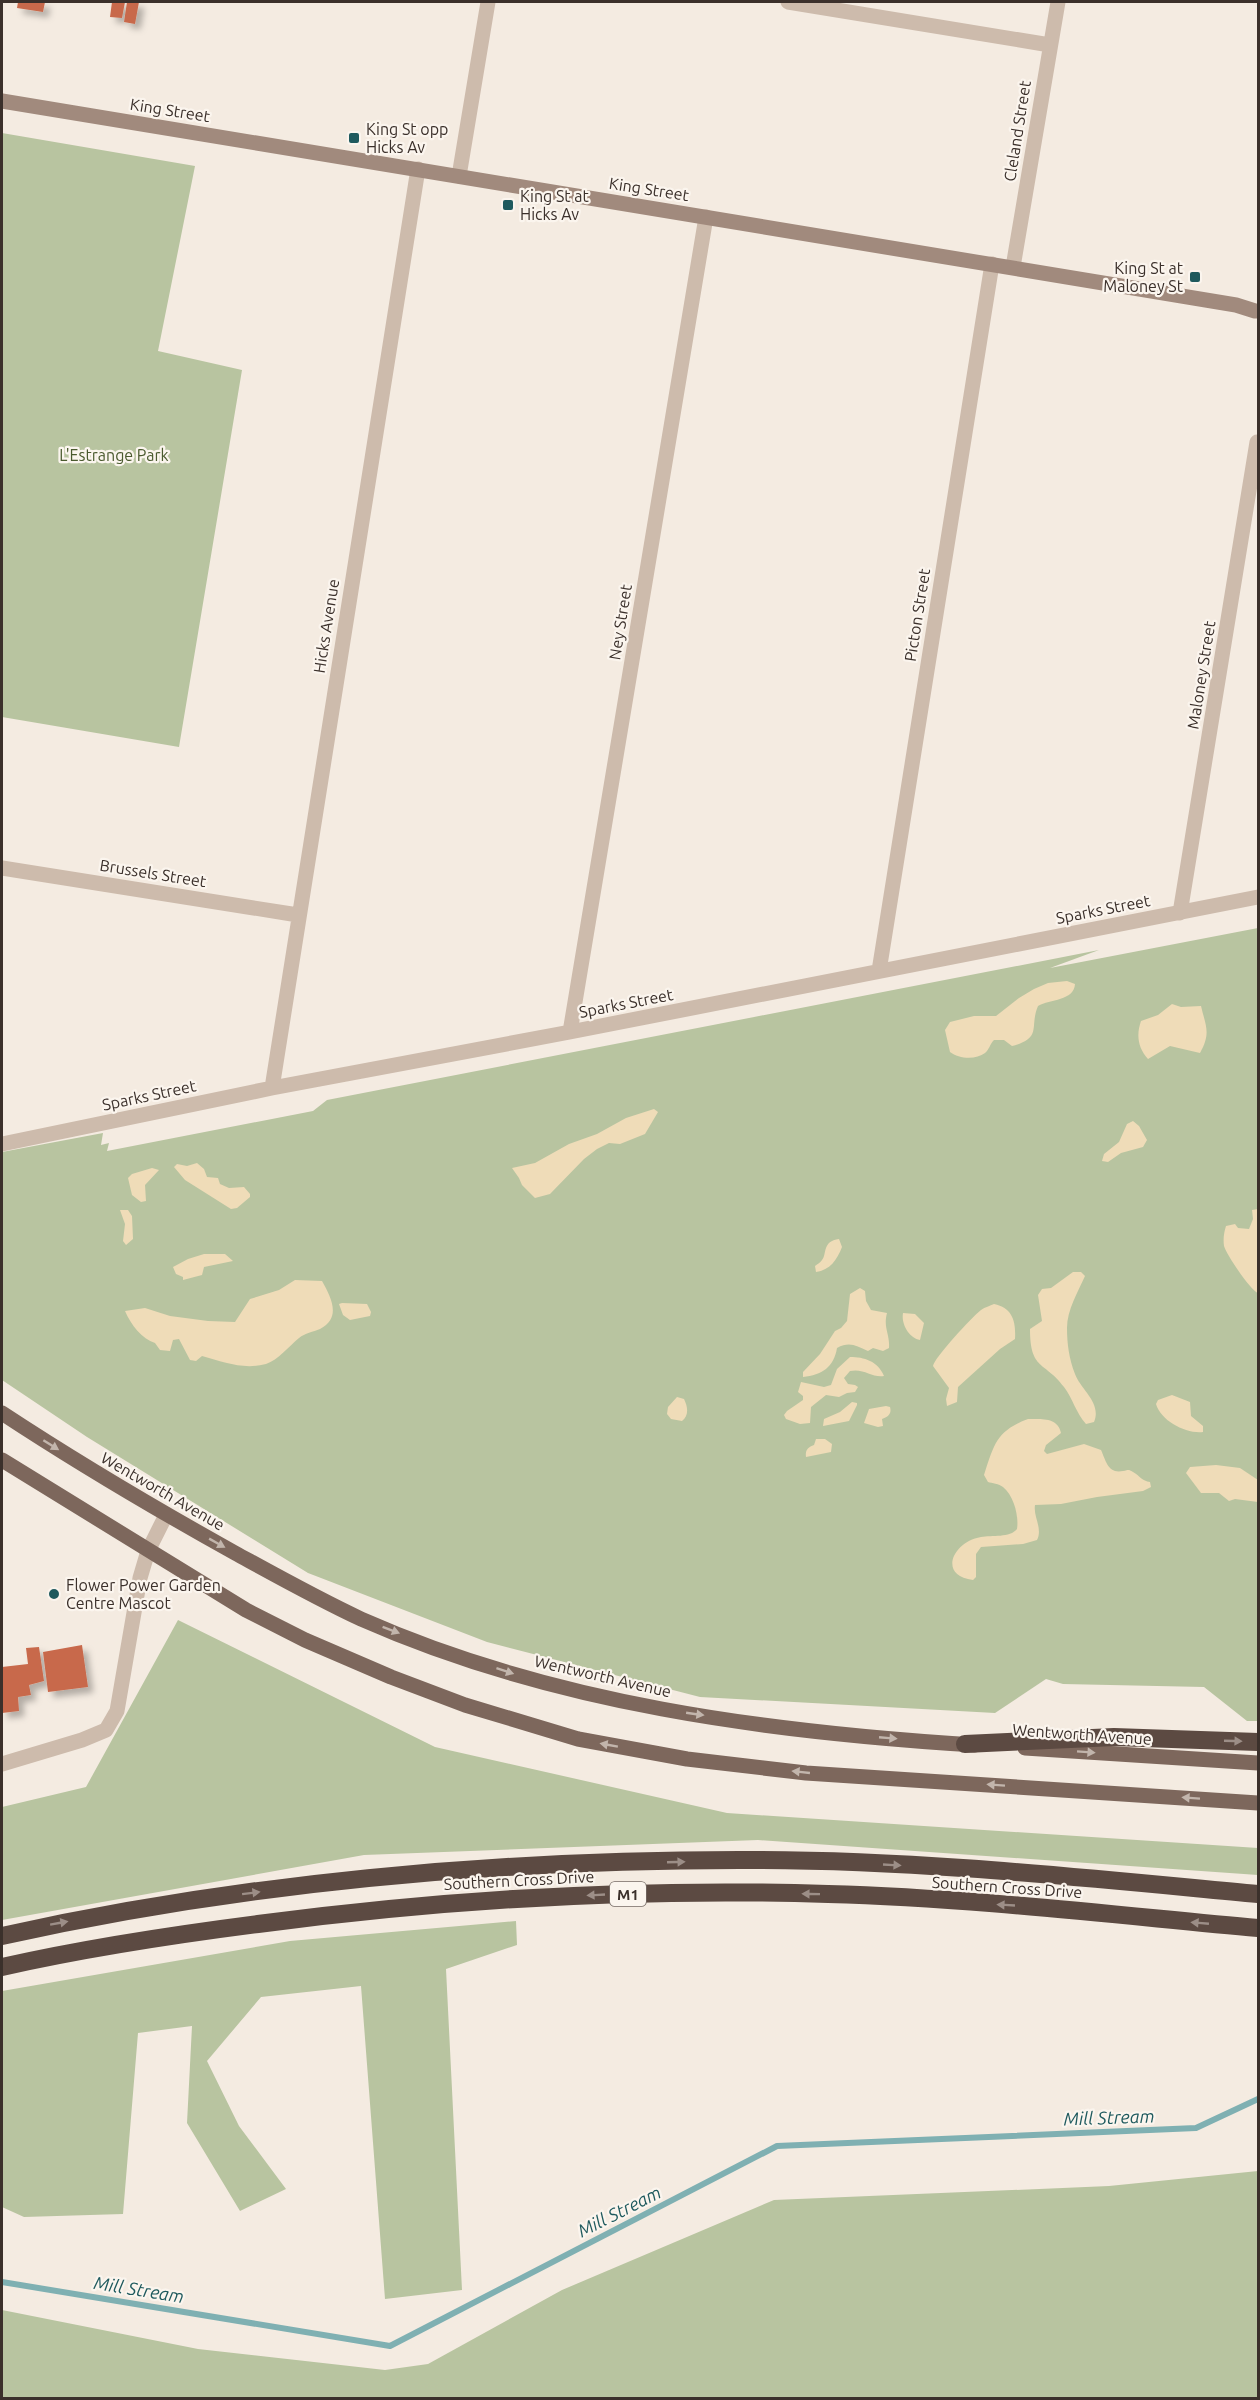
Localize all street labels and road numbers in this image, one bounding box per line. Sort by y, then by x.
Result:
street label: Cleland Street [1000,78,1034,183]
street label: King Street [129,95,212,125]
street label: King Street [608,174,691,204]
street label: Picton Street [901,566,933,663]
street label: Hicks Avenue [310,578,342,674]
street label: Ney Street [605,582,635,661]
street label: Maloney Street [1184,619,1219,731]
street label: Brussels Street [98,856,208,890]
street label: Sparks Street [1054,891,1152,927]
street label: Sparks Street [577,985,675,1021]
street label: Sparks Street [100,1076,198,1114]
street label: Wentworth Avenue [98,1448,228,1534]
street label: Wentworth Avenue [533,1652,673,1700]
street label: Wentworth Avenue [1012,1720,1152,1748]
street label: Southern Cross Drive [443,1867,595,1893]
street label: Southern Cross Drive [931,1873,1083,1901]
road number: M1 [610,1882,646,1906]

